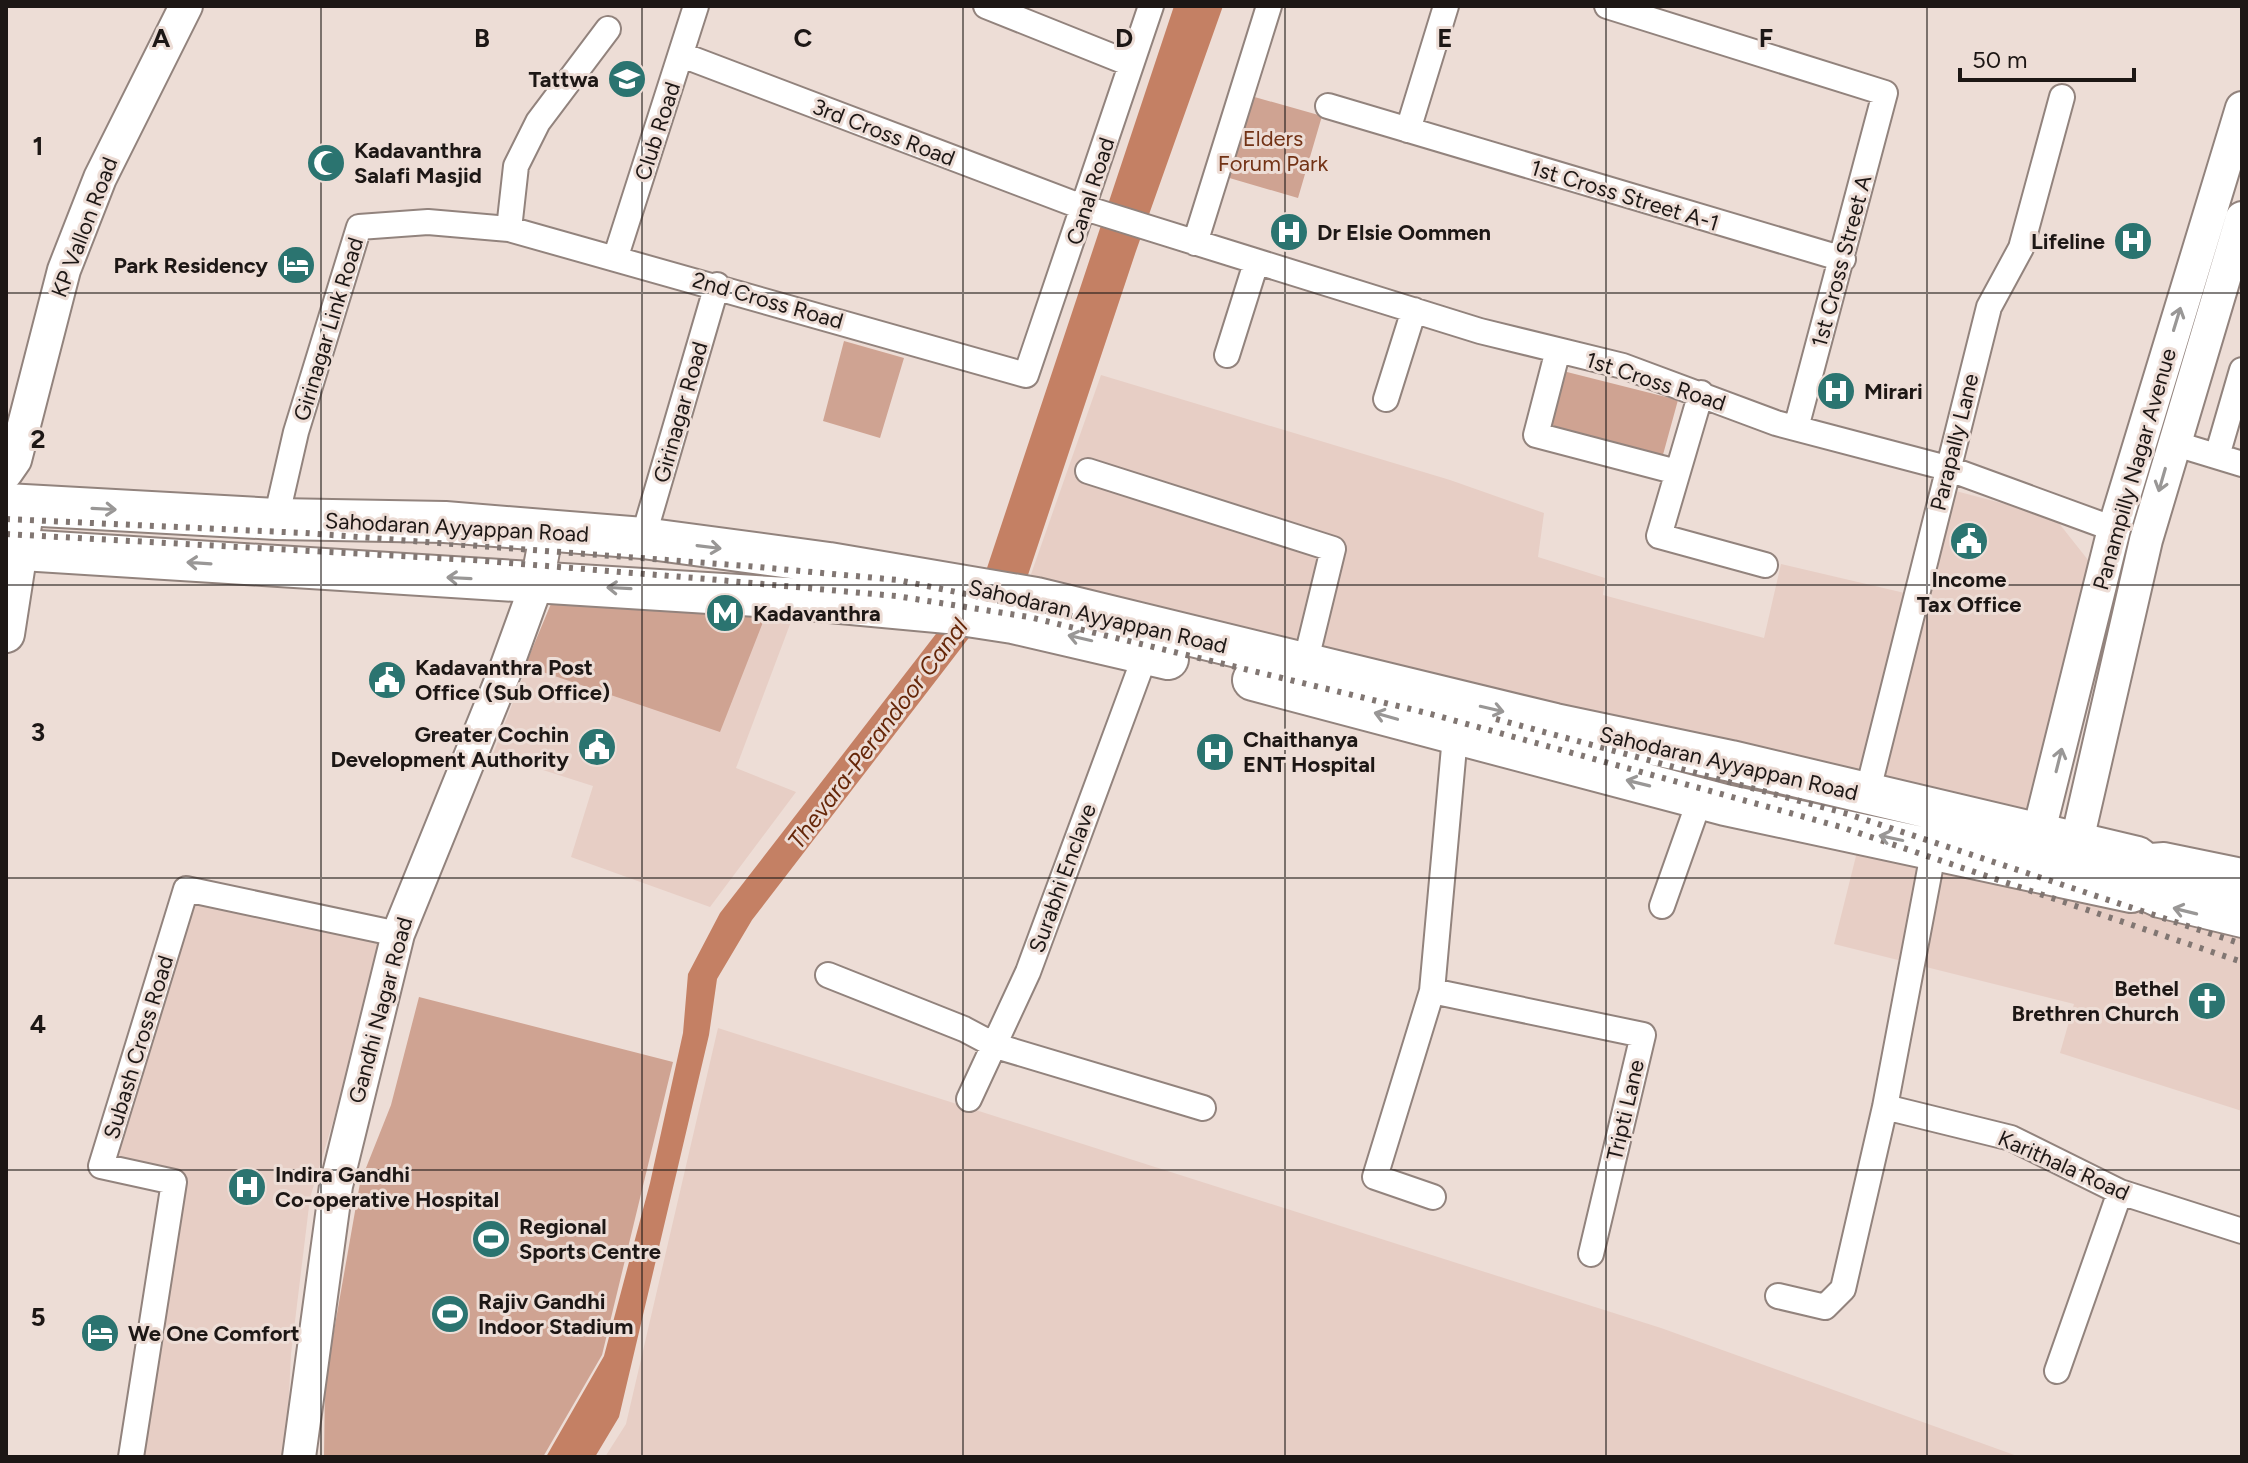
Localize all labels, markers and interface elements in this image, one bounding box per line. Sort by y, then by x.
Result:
text: A [152,22,171,54]
text: B [474,22,490,54]
text: C [794,22,813,54]
text: D [1115,22,1133,54]
text: E [1437,22,1453,54]
text: F [1759,22,1773,54]
scale bar [1960,32,2134,82]
text: 50 m [1972,45,2028,74]
school or university icon: Tattwa [606,58,648,100]
place label: Tattwa [528,66,599,93]
street label: Club Road [629,79,686,184]
street label: 3rd Cross Road [809,93,959,172]
park label: Elders Forum Park [1218,125,1328,177]
text: 1 [33,130,43,162]
street label: Canal Road [1060,134,1121,248]
place label: Kadavanthra Salafi Masjid [354,137,482,189]
mosque icon: Kadavanthra Salafi Masjid [305,142,347,184]
street label: KP Vallon Road [45,153,124,301]
street label: 1st Cross Street A-1 [1528,154,1722,237]
street label: 1st Cross Street A [1806,172,1877,350]
hospital icon: Dr Elsie Oommen [1268,211,1310,253]
place label: Dr Elsie Oommen [1317,219,1491,246]
hospital icon: Lifeline [2112,220,2154,262]
place label: Lifeline [2031,228,2105,255]
street label: Girinagar Link Road [288,234,369,424]
hotel icon: Park Residency [275,244,317,286]
place label: Park Residency [113,252,268,279]
street label: 2nd Cross Road [689,266,846,335]
one-way arrow [2170,307,2185,332]
street label: Girinagar Road [647,338,714,486]
street label: Panampilly Nagar Avenue [2087,345,2182,593]
street label: 1st Cross Road [1582,346,1729,417]
hospital icon: Mirari [1815,370,1857,412]
street label: Parapally Lane [1924,371,1985,513]
place label: Mirari [1864,378,1923,405]
text: 2 [30,423,46,455]
one-way arrow [2154,467,2169,493]
one-way arrow [90,502,117,517]
street label: Sahodaran Ayyappan Road [324,507,590,548]
public building icon: Income Tax Office [1948,520,1990,562]
one-way arrow [695,540,721,555]
one-way arrow [186,555,213,570]
place label: Income Tax Office [1917,566,2021,618]
one-way arrow [446,571,473,586]
street label: Sahodaran Ayyappan Road [966,574,1230,659]
one-way arrow [606,580,633,595]
metro station icon: Kadavanthra [704,592,746,634]
place label: Kadavanthra [753,600,881,627]
water label: Thevara-Perandoor Canal [781,612,974,855]
one-way arrow [1068,630,1093,645]
place label: Kadavanthra Post Office (Sub Office) [415,654,610,706]
public building icon: Kadavanthra Post Office (Sub Office) [366,659,408,701]
one-way arrow [1479,703,1505,718]
one-way arrow [1374,708,1400,723]
text: 3 [31,716,45,748]
place label: Greater Cochin Development Authority [330,721,569,773]
street label: Sahodaran Ayyappan Road [1597,721,1861,806]
public building icon: Greater Cochin Development Authority [576,726,618,768]
place label: Chaithanya ENT Hospital [1243,726,1375,778]
hospital icon: Chaithanya ENT Hospital [1194,731,1236,773]
one-way arrow [2052,747,2067,773]
one-way arrow [1625,774,1651,789]
street label: Surabhi Enclave [1023,800,1102,956]
one-way arrow [1879,830,1905,845]
one-way arrow [2173,903,2199,918]
street label: Gandhi Nagar Road [343,914,418,1106]
street label: Subash Cross Road [98,952,179,1142]
place label: Bethel Brethren Church [2011,975,2179,1027]
church icon: Bethel Brethren Church [2186,980,2228,1022]
text: 4 [30,1008,46,1040]
street label: Tripti Lane [1601,1057,1650,1163]
street label: Karithala Road [1994,1124,2134,1206]
place label: Indira Gandhi Co-operative Hospital [275,1161,499,1213]
hospital icon: Indira Gandhi Co-operative Hospital [226,1166,268,1208]
place label: Regional Sports Centre [519,1213,661,1265]
sports icon: Regional Sports Centre [470,1218,512,1260]
place label: Rajiv Gandhi Indoor Stadium [478,1288,633,1340]
sports icon: Rajiv Gandhi Indoor Stadium [429,1293,471,1335]
text: 5 [30,1301,46,1333]
hotel icon: We One Comfort [79,1312,121,1354]
place label: We One Comfort [128,1320,300,1347]

